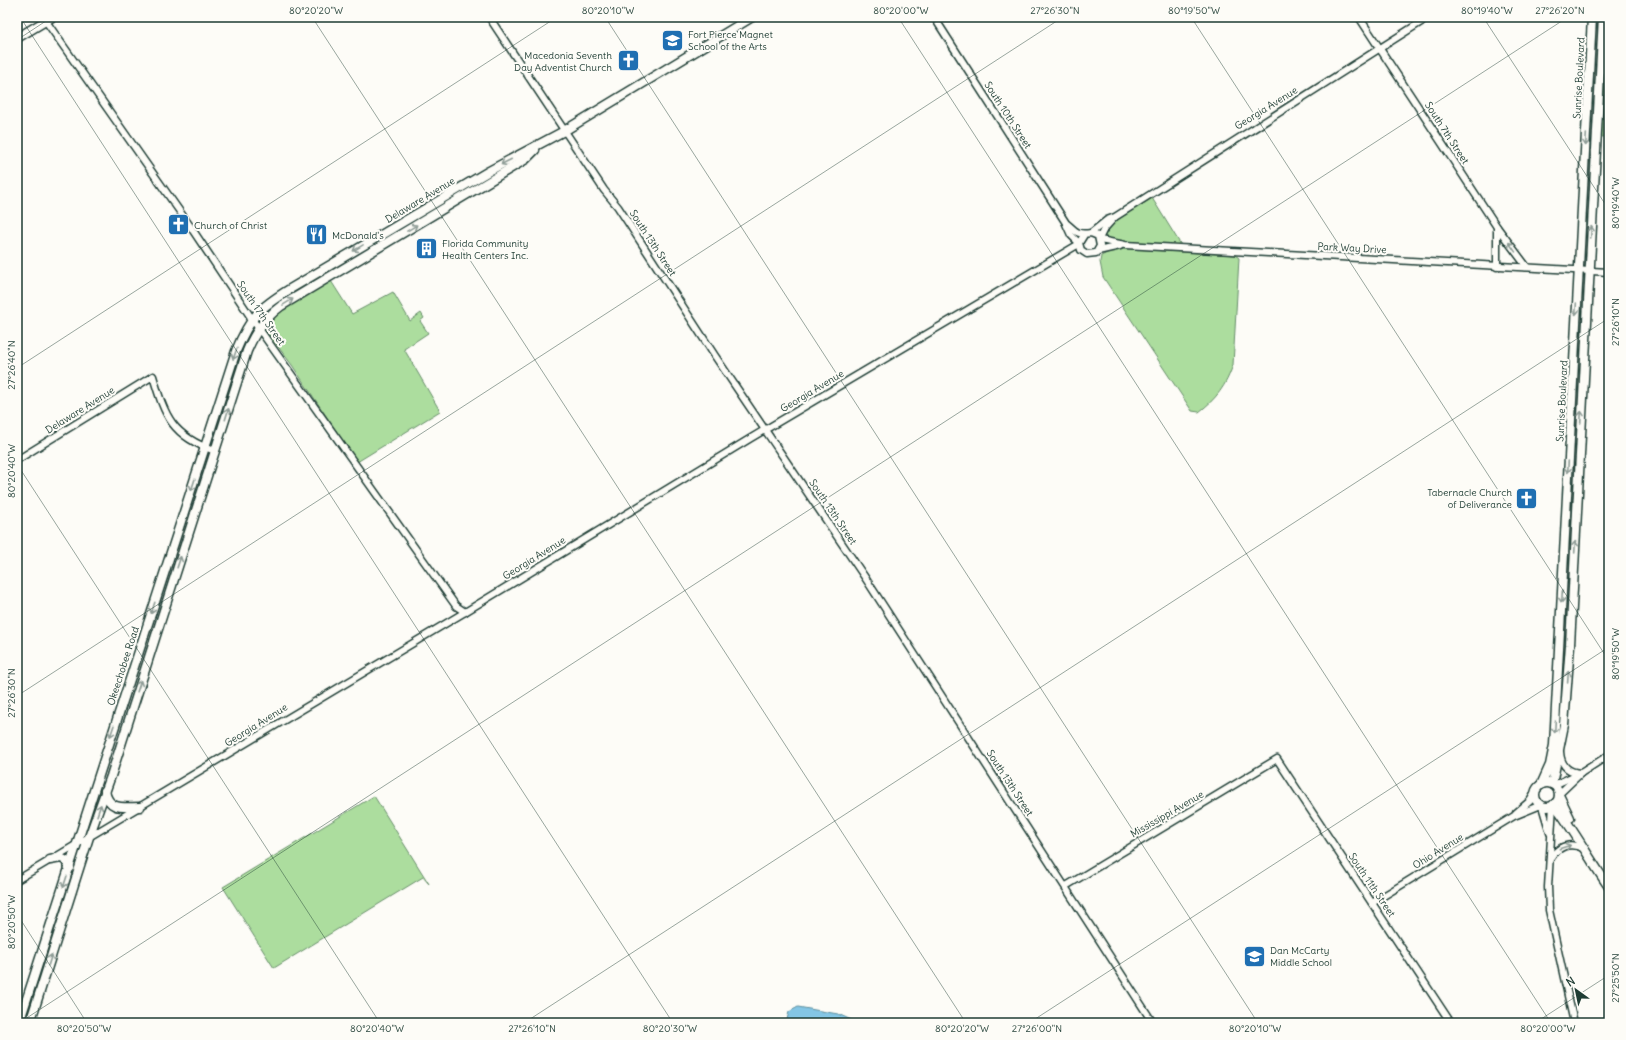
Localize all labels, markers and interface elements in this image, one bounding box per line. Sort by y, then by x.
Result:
text: 80°20'20"W [289,4,343,17]
text: 80°20'10"W [582,4,634,17]
text: 80°20'00"W [873,4,929,17]
text: 27°26'30"N [1030,4,1080,17]
text: 80°19'50"W [1168,4,1220,17]
text: 80°19'40"W [1461,4,1513,17]
text: 27°26'20"N [1535,4,1585,17]
school or university icon: Fort Pierce Magnet School of the Arts [659,27,685,53]
place label: Fort Pierce Magnet School of the Arts [688,28,773,53]
street label: Sunrise Boulevard [1570,37,1588,119]
church icon: Macedonia Seventh Day Adventist Church [615,48,641,74]
place label: Macedonia Seventh Day Adventist Church [514,49,612,74]
street label: South 10th Street [981,79,1035,151]
street label: Georgia Avenue [1232,84,1300,132]
street label: South 7th Street [1422,99,1472,167]
one-way arrow [1582,133,1589,146]
one-way arrow [501,159,513,166]
street label: Delaware Avenue [383,174,457,226]
text: 80°19'40"W [1609,177,1622,229]
street label: South 13th Street [627,207,680,279]
church icon: Church of Christ [166,212,192,238]
place label: Church of Christ [194,219,268,232]
restaurant icon: McDonald's [303,222,329,248]
one-way arrow [406,224,418,232]
one-way arrow [1588,226,1595,239]
place label: McDonald's [332,229,384,242]
building icon: Florida Community Health Centers Inc. [414,236,440,262]
place label: Florida Community Health Centers Inc. [442,237,528,262]
street label: Park Way Drive [1317,240,1387,256]
one-way arrow [1508,242,1516,253]
one-way arrow [352,245,364,253]
street label: South 17th Street [234,278,288,348]
one-way arrow [282,298,294,306]
text: 27°26'10"N [1609,298,1622,346]
one-way arrow [1573,302,1580,315]
text: 27°26'40"N [5,340,18,390]
one-way arrow [231,347,238,360]
street label: Sunrise Boulevard [1553,360,1571,442]
street label: Georgia Avenue [778,367,846,415]
street label: Delaware Avenue [43,384,117,436]
one-way arrow [224,407,231,420]
one-way arrow [1578,411,1585,424]
text: 80°20'40"W [5,444,18,498]
one-way arrow [1565,460,1572,473]
street label: South 13th Street [806,477,860,548]
one-way arrow [189,478,197,490]
church icon: Tabernacle Church of Deliverance [1514,485,1540,511]
place label: Tabernacle Church of Deliverance [1427,486,1512,511]
street label: Georgia Avenue [500,534,568,582]
one-way arrow [1571,541,1578,554]
one-way arrow [176,556,183,569]
one-way arrow [1558,590,1565,603]
one-way arrow [149,601,156,614]
street label: Okeechobee Road [104,625,142,707]
text: 80°19'50"W [1609,628,1622,680]
text: 27°26'30"N [5,668,18,718]
one-way arrow [1564,671,1571,684]
one-way arrow [136,680,143,693]
street label: Georgia Avenue [222,701,290,749]
one-way arrow [1551,720,1558,733]
one-way arrow [108,725,115,738]
street label: South 13th Street [984,747,1037,819]
street label: Mississippi Avenue [1128,788,1206,840]
one-way arrow [95,804,103,816]
street label: Ohio Avenue [1410,830,1466,872]
one-way arrow [1559,843,1572,850]
street label: South 11th Street [1346,850,1399,920]
one-way arrow [61,876,68,889]
text: 80°20'50"W [5,895,18,949]
school or university icon: Dan McCarty Middle School [1242,943,1268,969]
place label: Dan McCarty Middle School [1270,944,1332,969]
text: 27°25'50"N [1609,953,1622,1003]
one-way arrow [47,954,55,966]
north arrow [1556,970,1596,1010]
text: N [1564,974,1578,990]
text: 80°20'50"W [57,1022,111,1035]
text: 80°20'40"W [350,1022,404,1035]
text: 27°26'10"N [508,1022,556,1035]
text: 80°20'30"W [643,1022,697,1035]
text: 80°20'20"W [935,1022,989,1035]
text: 27°26'00"N [1012,1022,1062,1035]
text: 80°20'10"W [1229,1022,1281,1035]
text: 80°20'00"W [1520,1022,1576,1035]

